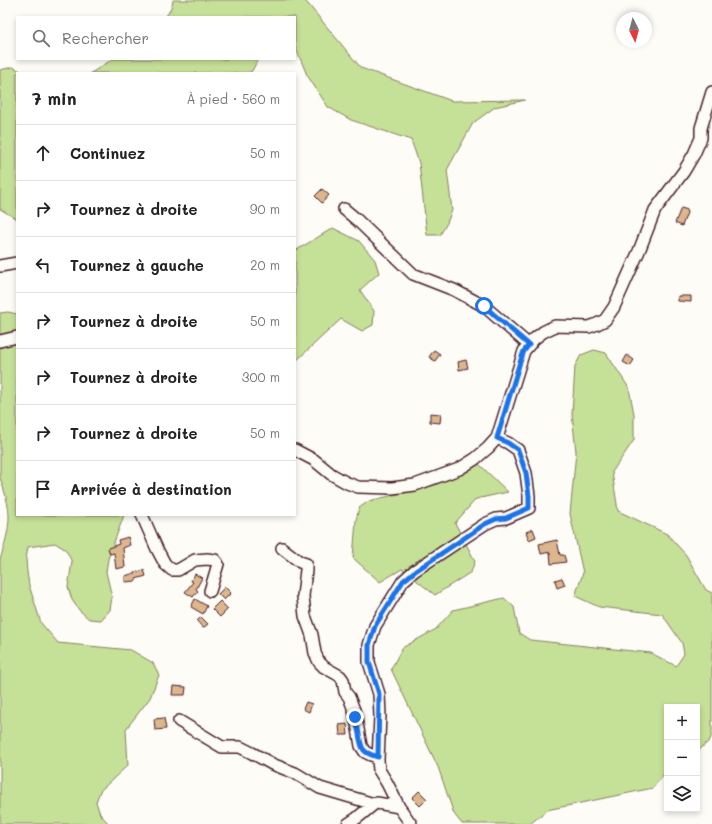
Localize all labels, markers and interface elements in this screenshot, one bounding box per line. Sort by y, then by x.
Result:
north arrow [616,12,652,48]
search box [16,16,296,60]
icon: search [30,27,52,49]
text: Rechercher [62,28,149,48]
text: 7 min [32,87,77,109]
text: À pied · 560 m [187,90,280,107]
icon: ahead [32,142,54,164]
text: Continuez [70,143,145,163]
text: 50 m [250,144,280,161]
icon: right [32,198,54,220]
text: Tournez à droite [70,199,198,219]
text: 90 m [250,200,280,217]
icon: left [32,254,54,276]
text: Tournez à gauche [70,255,204,275]
text: 20 m [250,256,280,273]
route start [475,297,493,315]
icon: right [32,310,54,332]
text: Tournez à droite [70,311,198,331]
text: 50 m [250,312,280,329]
icon: right [32,366,54,388]
text: Tournez à droite [70,367,198,387]
text: 300 m [242,368,280,385]
icon: right [32,422,54,444]
text: Tournez à droite [70,423,198,443]
text: 50 m [250,424,280,441]
icon: arrive [32,478,54,500]
text: Arrivée à destination [70,479,232,499]
map controls [664,704,700,812]
button: + [664,704,700,740]
route end [346,708,364,726]
button: − [664,740,700,776]
button: layers [664,776,700,812]

